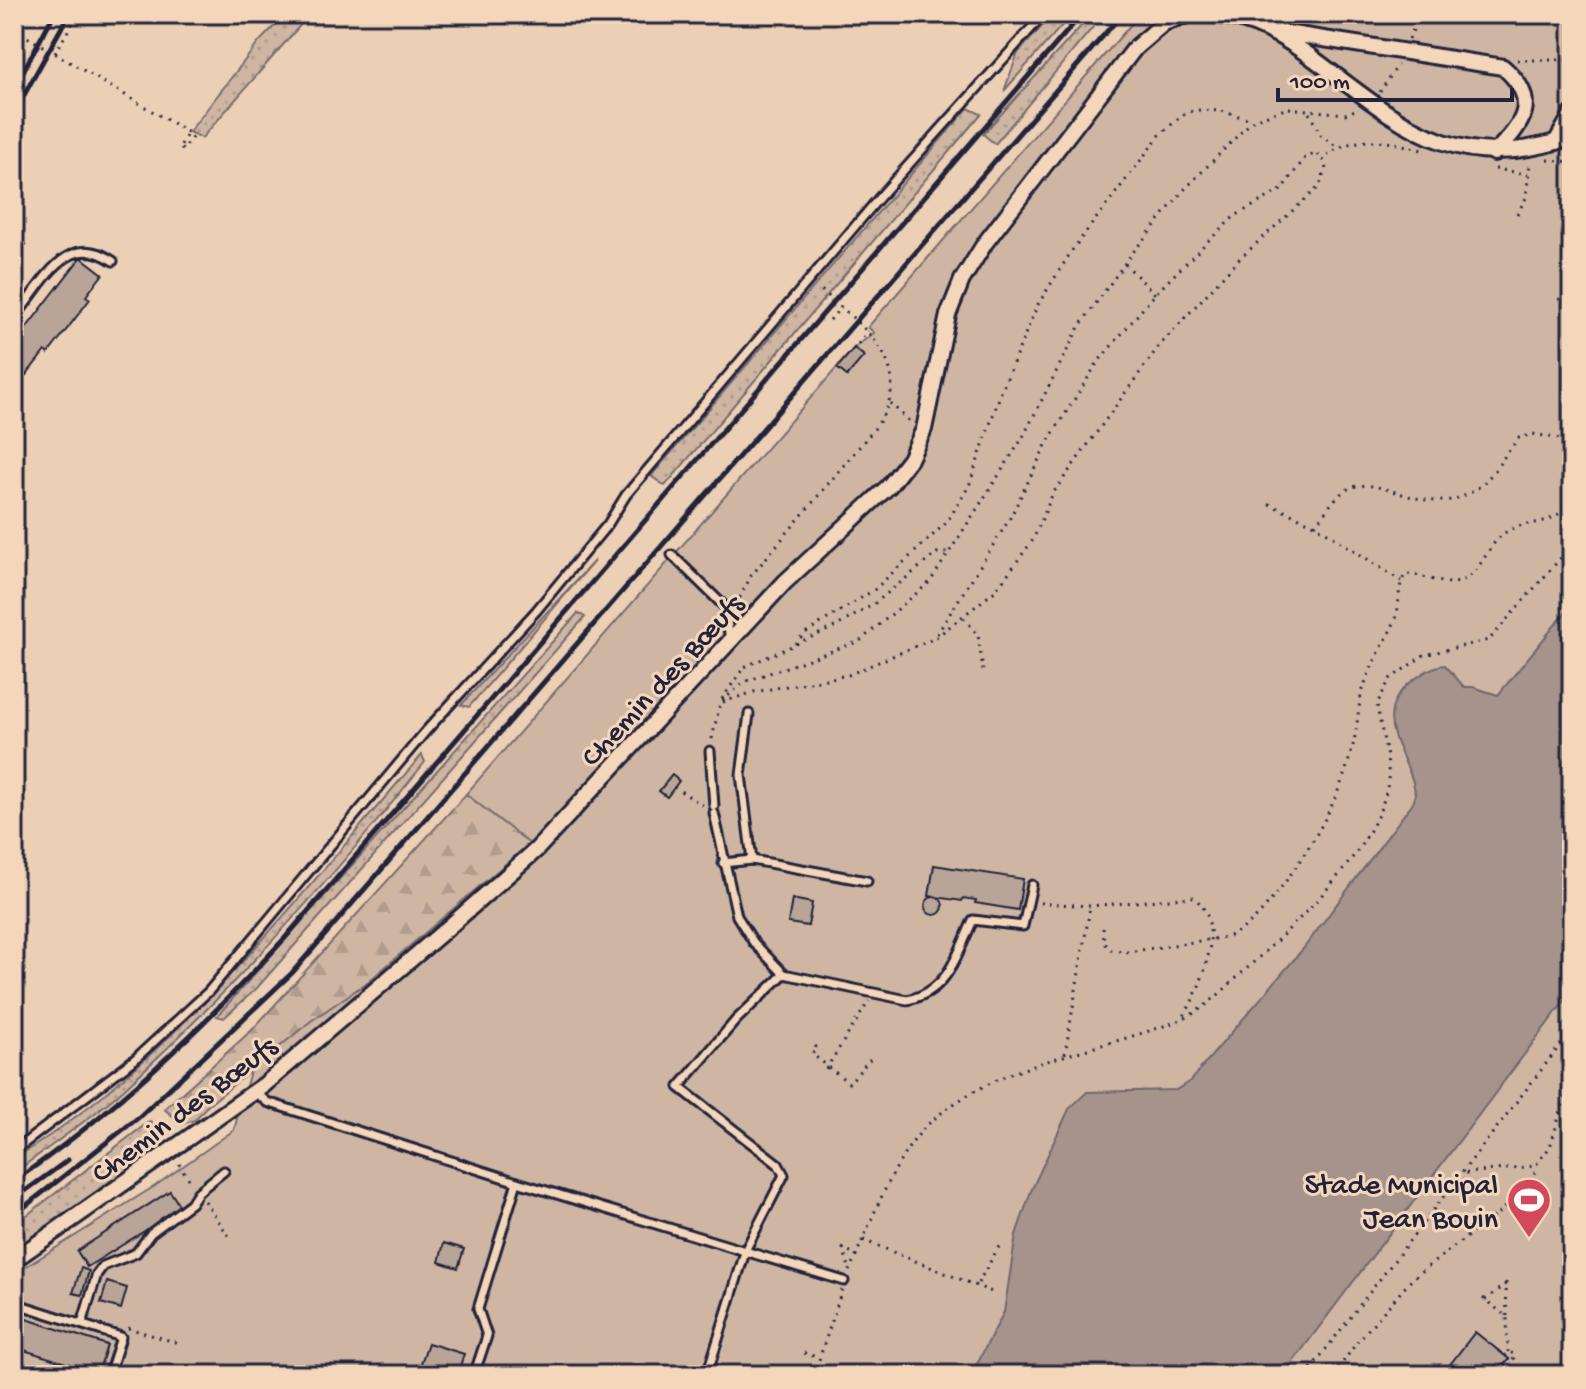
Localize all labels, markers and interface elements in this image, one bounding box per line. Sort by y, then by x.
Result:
scale bar [1278,52,1512,102]
text: 100 m [1289,69,1350,98]
street label: Chemin des Bœufs [575,588,754,776]
street label: Chemin des Bœufs [86,1030,286,1193]
place label: Stade Municipal Jean Bouin [1305,1170,1498,1239]
sports icon: Stade Municipal Jean Bouin [1505,1176,1553,1239]

